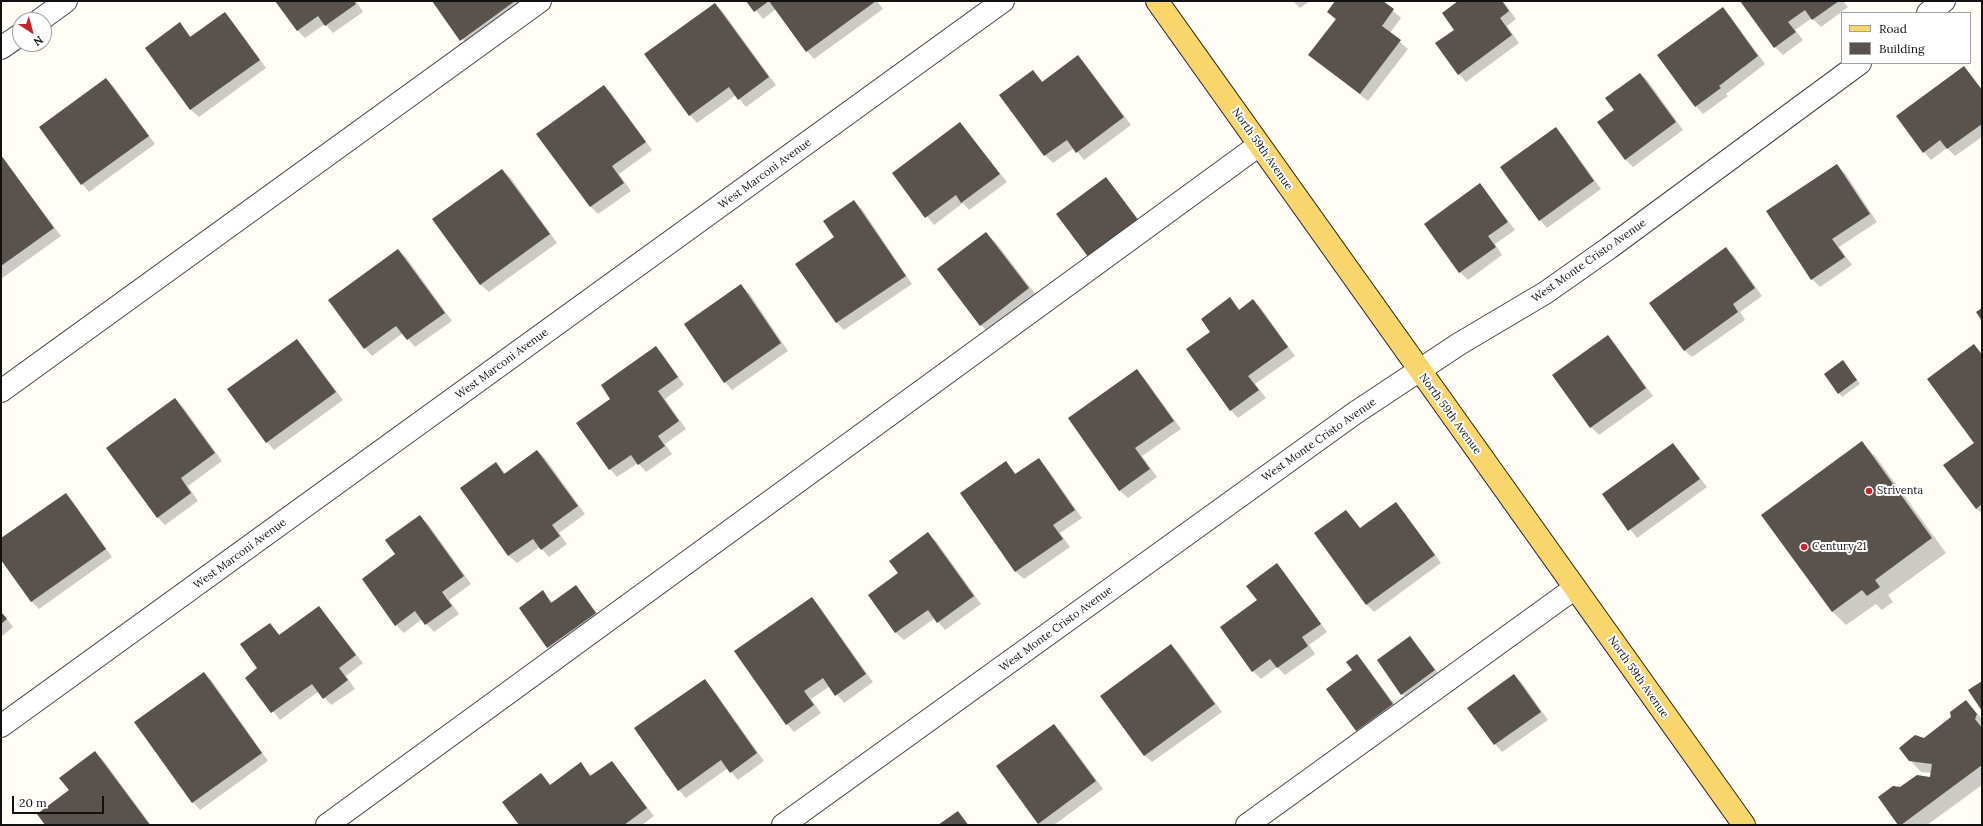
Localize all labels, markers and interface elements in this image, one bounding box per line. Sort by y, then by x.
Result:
north arrow [12,12,52,52]
legend [1841,12,1971,64]
text: Road [1879,21,1907,36]
text: N [31,33,46,49]
text: Building [1879,41,1925,56]
street label: North 59th Avenue [1229,106,1295,192]
street label: West Marconi Avenue [716,136,814,212]
street label: West Monte Cristo Avenue [1529,216,1649,306]
street label: West Marconi Avenue [453,326,551,402]
street label: North 59th Avenue [1416,371,1484,457]
street label: West Monte Cristo Avenue [1259,395,1379,485]
place label: Striventa [1877,484,1923,498]
marker: Striventa [1864,486,1874,496]
street label: West Marconi Avenue [191,516,289,592]
place label: Century 21 [1812,540,1867,554]
marker: Century 21 [1799,542,1809,552]
street label: West Monte Cristo Avenue [997,584,1115,674]
street label: North 59th Avenue [1605,634,1671,720]
scale bar [14,788,106,814]
text: 20 m [19,795,47,810]

